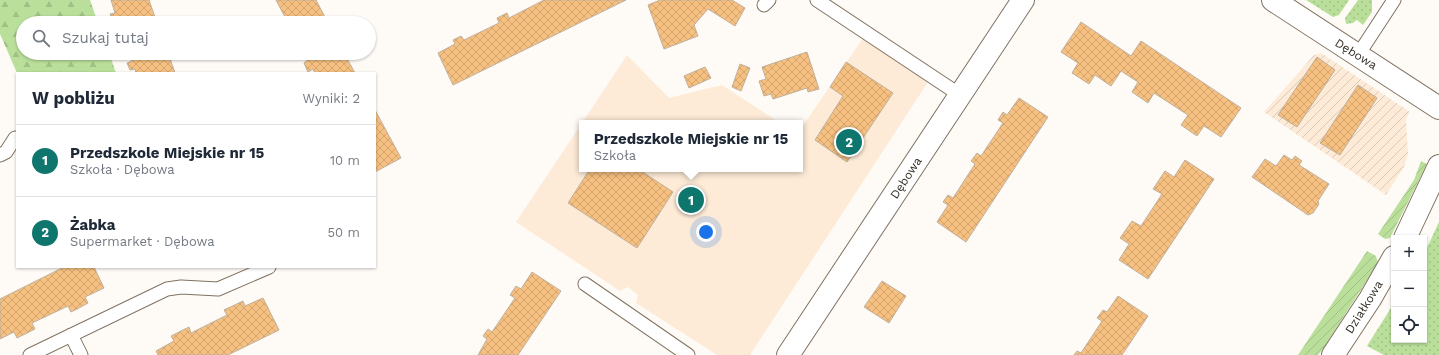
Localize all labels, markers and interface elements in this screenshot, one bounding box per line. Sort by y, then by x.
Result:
search box [16,16,376,60]
icon: search [30,27,52,49]
text: Szukaj tutaj [62,29,149,47]
street label: Dębowa [1332,36,1380,72]
text: W pobliżu [32,88,115,108]
text: Wyniki: 2 [303,91,360,106]
popup [579,120,803,172]
pin: 2 [836,127,862,157]
text: Przedszkole Miejskie nr 15 [594,130,788,148]
text: Przedszkole Miejskie nr 15 [70,144,264,162]
text: Szkoła [594,148,636,163]
text: 1 [42,153,48,168]
text: 10 m [330,153,360,168]
street label: Dębowa [887,154,925,201]
text: Szkoła · Dębowa [70,162,175,177]
pin: 1 [678,185,704,215]
text: Żabka [70,216,116,234]
your location [696,222,716,242]
text: 2 [41,225,49,240]
text: 50 m [328,225,360,240]
text: Supermarket · Dębowa [70,234,215,249]
map controls [1391,235,1427,343]
button: + [1391,235,1427,271]
button: − [1391,271,1427,307]
street label: Działkowa [1342,278,1386,336]
button: locate [1391,307,1427,343]

